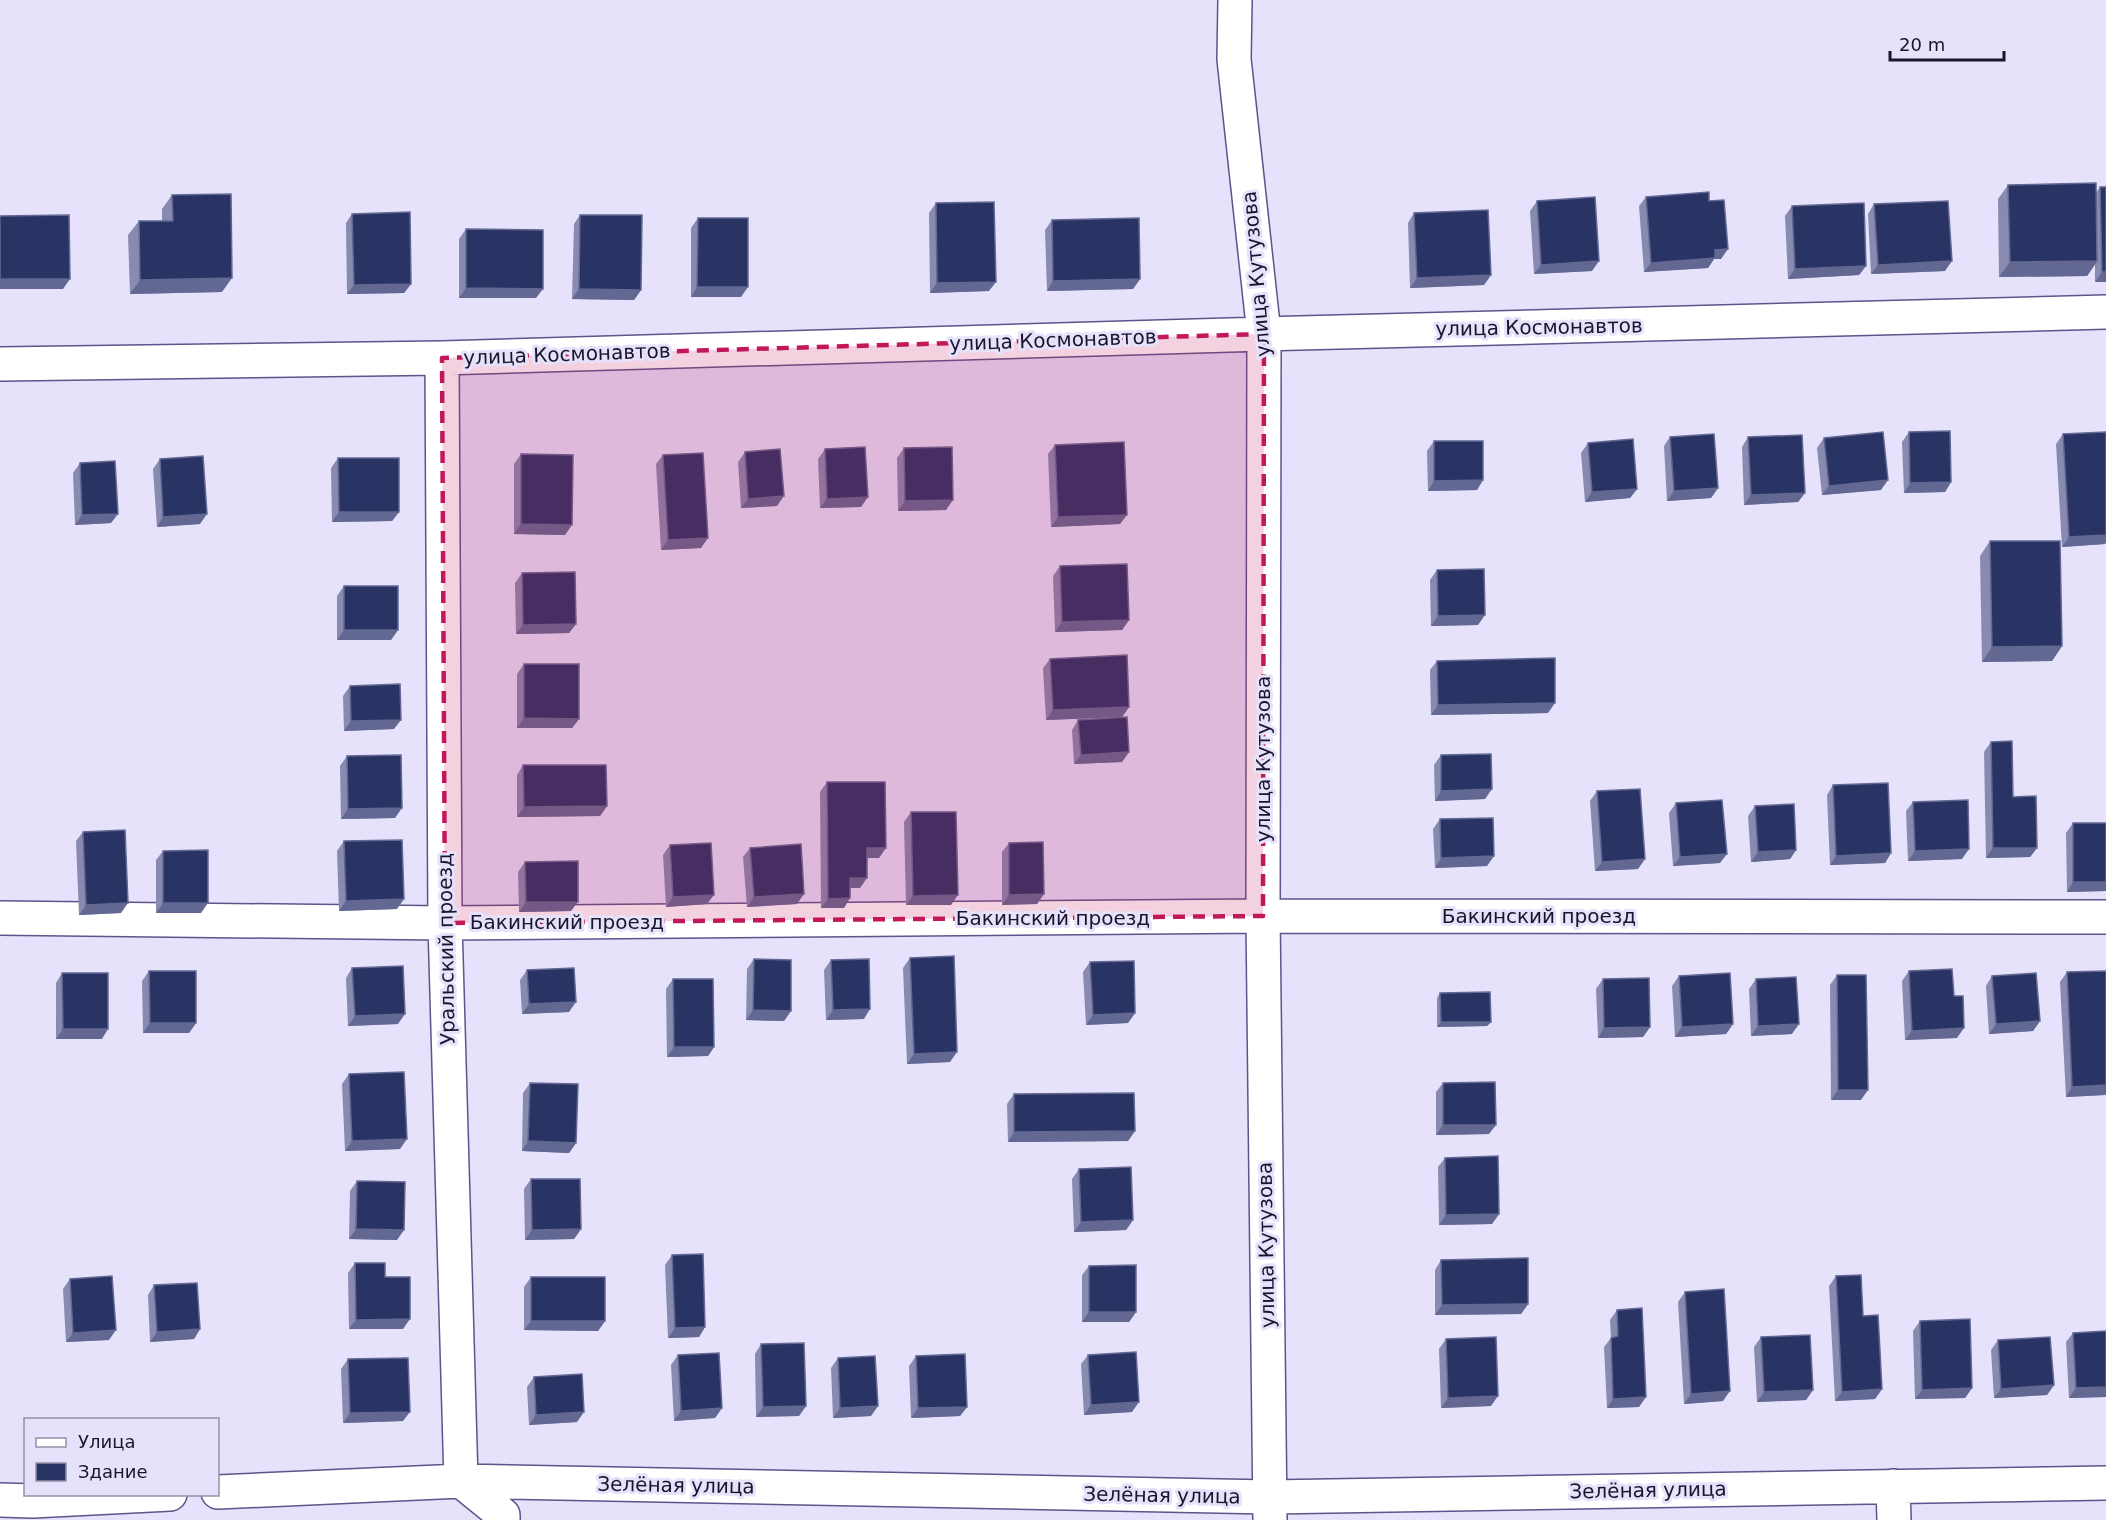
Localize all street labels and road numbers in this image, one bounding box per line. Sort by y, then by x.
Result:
street label: улица Кутузова [1237,190,1275,358]
street label: улица Космонавтов [1435,313,1643,341]
street label: улица Космонавтов [949,324,1157,356]
street label: улица Космонавтов [463,338,671,370]
street label: улица Кутузова [1251,676,1275,842]
street label: Уральский проезд [432,853,460,1045]
street label: Бакинский проезд [1442,904,1636,928]
street label: Бакинский проезд [956,906,1150,930]
street label: Бакинский проезд [470,910,664,934]
street label: улица Кутузова [1253,1162,1279,1328]
street label: Зелёная улица [597,1472,755,1498]
street label: Зелёная улица [1569,1477,1727,1503]
street label: Зелёная улица [1083,1482,1241,1508]

